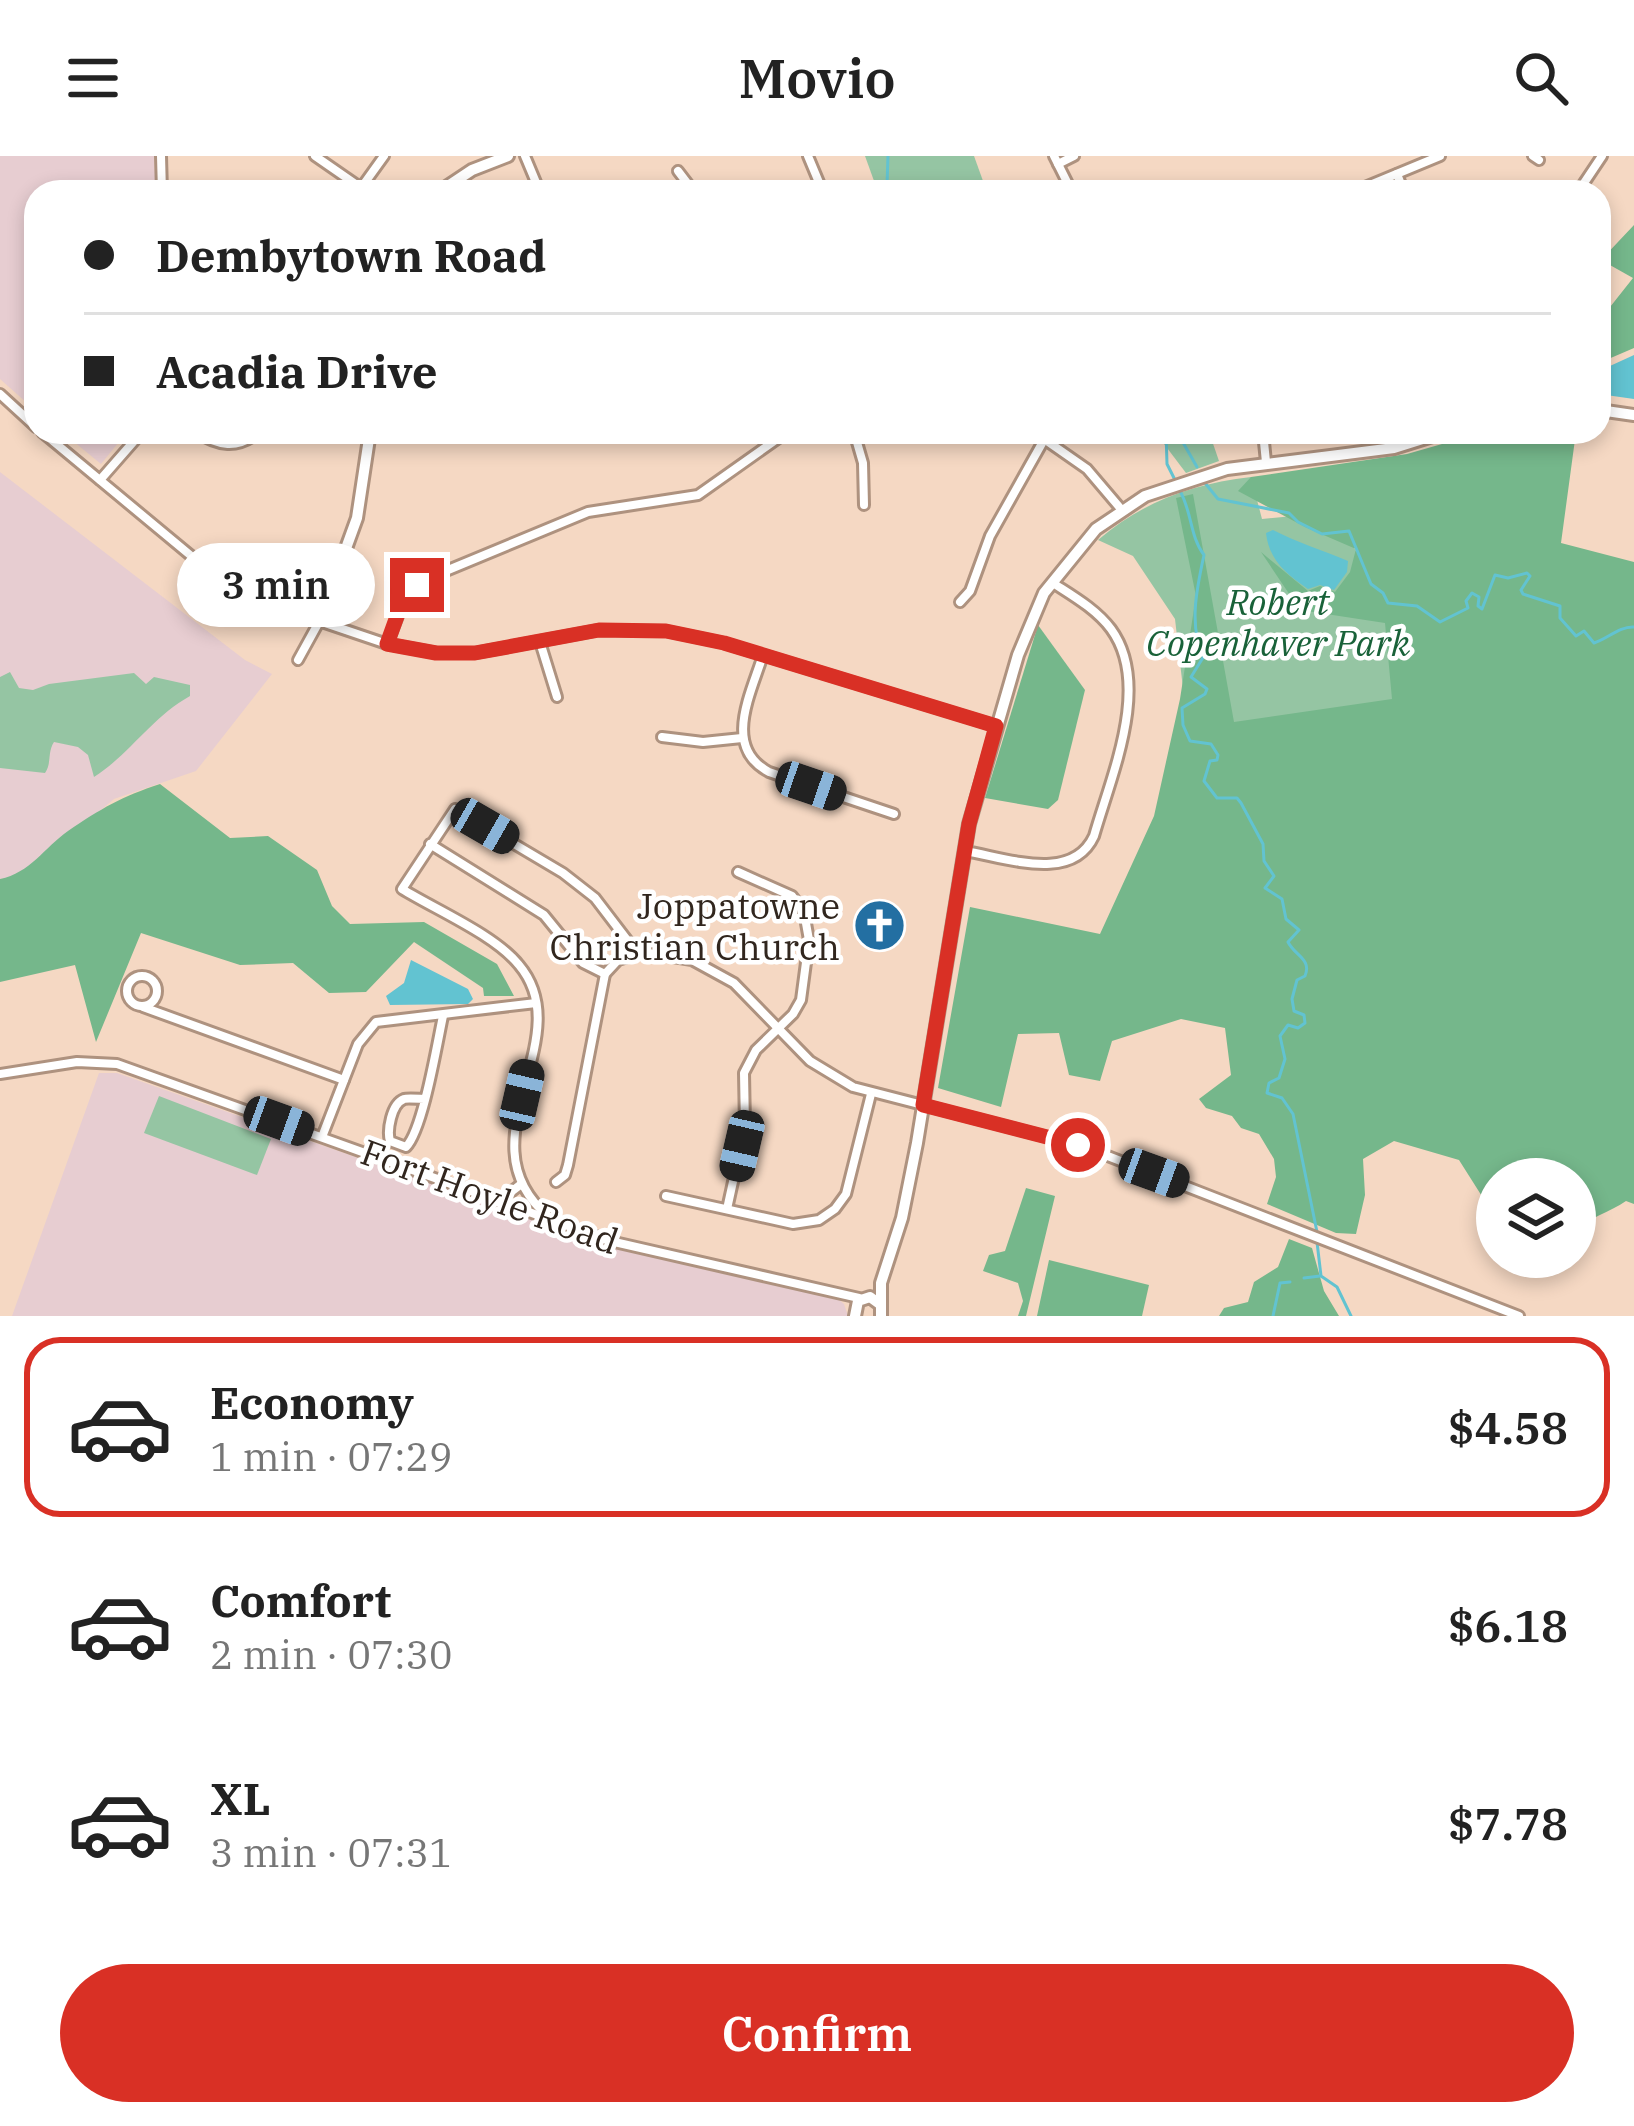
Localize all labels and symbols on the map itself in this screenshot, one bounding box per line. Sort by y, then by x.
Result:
callout: 3 min [177,543,375,627]
route end [390,558,444,612]
park label: Robert Copenhaver Park [1146,578,1411,666]
car [771,757,851,815]
car [445,792,525,860]
place label: Joppatowne Christian Church [549,882,840,970]
church icon: Joppatowne Christian Church [851,898,907,954]
car [496,1056,548,1134]
car [239,1092,319,1150]
car [716,1107,768,1185]
route start [1051,1118,1105,1172]
street label: Fort Hoyle Road [355,1128,625,1264]
car [1114,1144,1194,1202]

